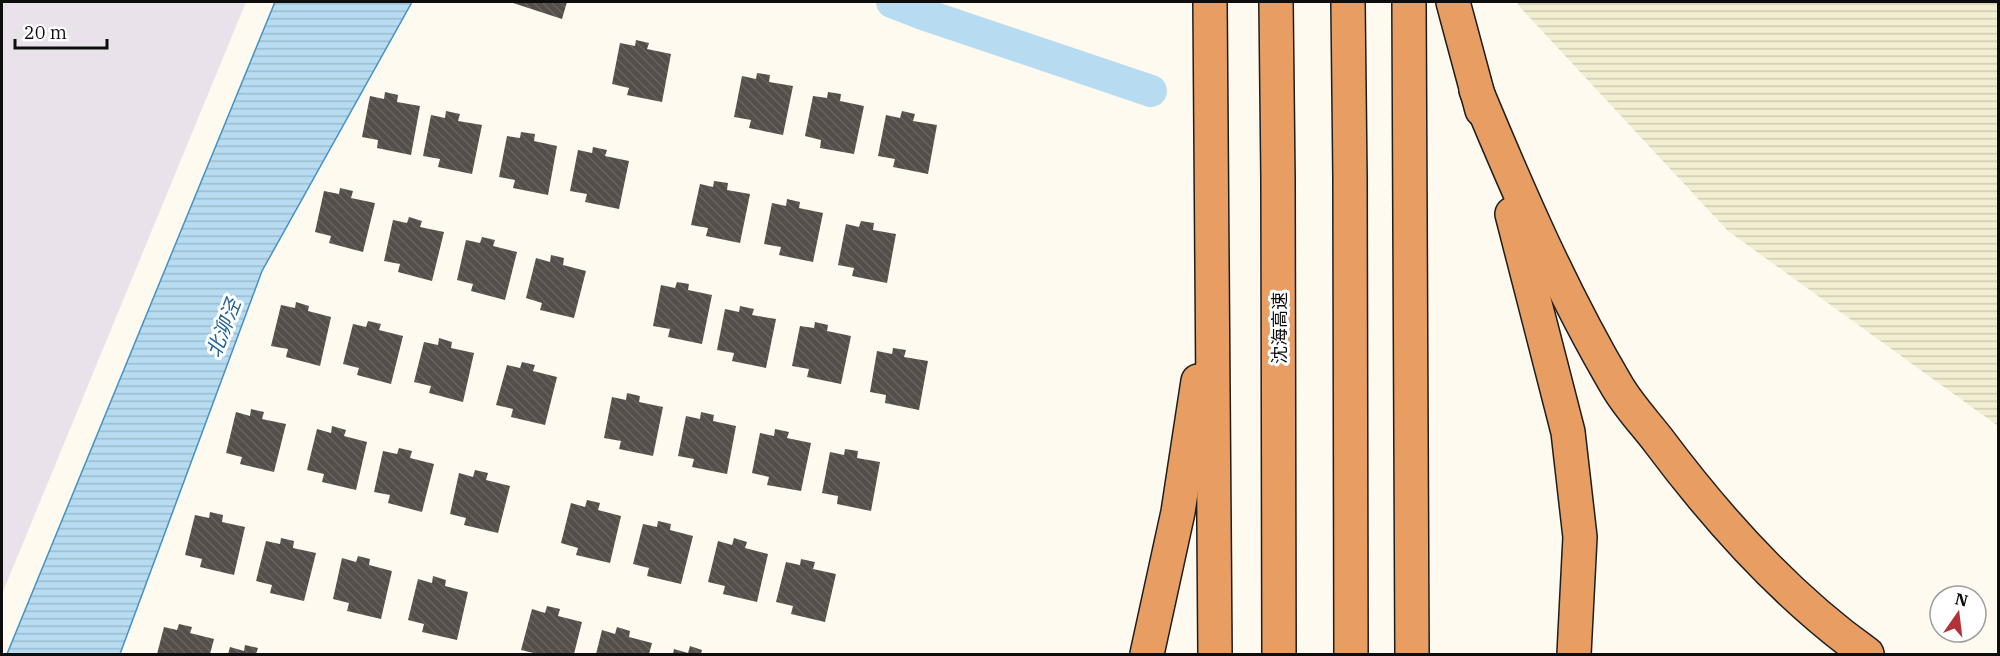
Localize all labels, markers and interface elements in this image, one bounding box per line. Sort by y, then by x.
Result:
scale bar [15,12,106,50]
text: 20 m [24,21,67,44]
street label: 沈海高速 [1268,292,1291,364]
water label: 北泖泾 [200,293,247,361]
north arrow [1928,584,1988,644]
text: N [1953,588,1970,611]

